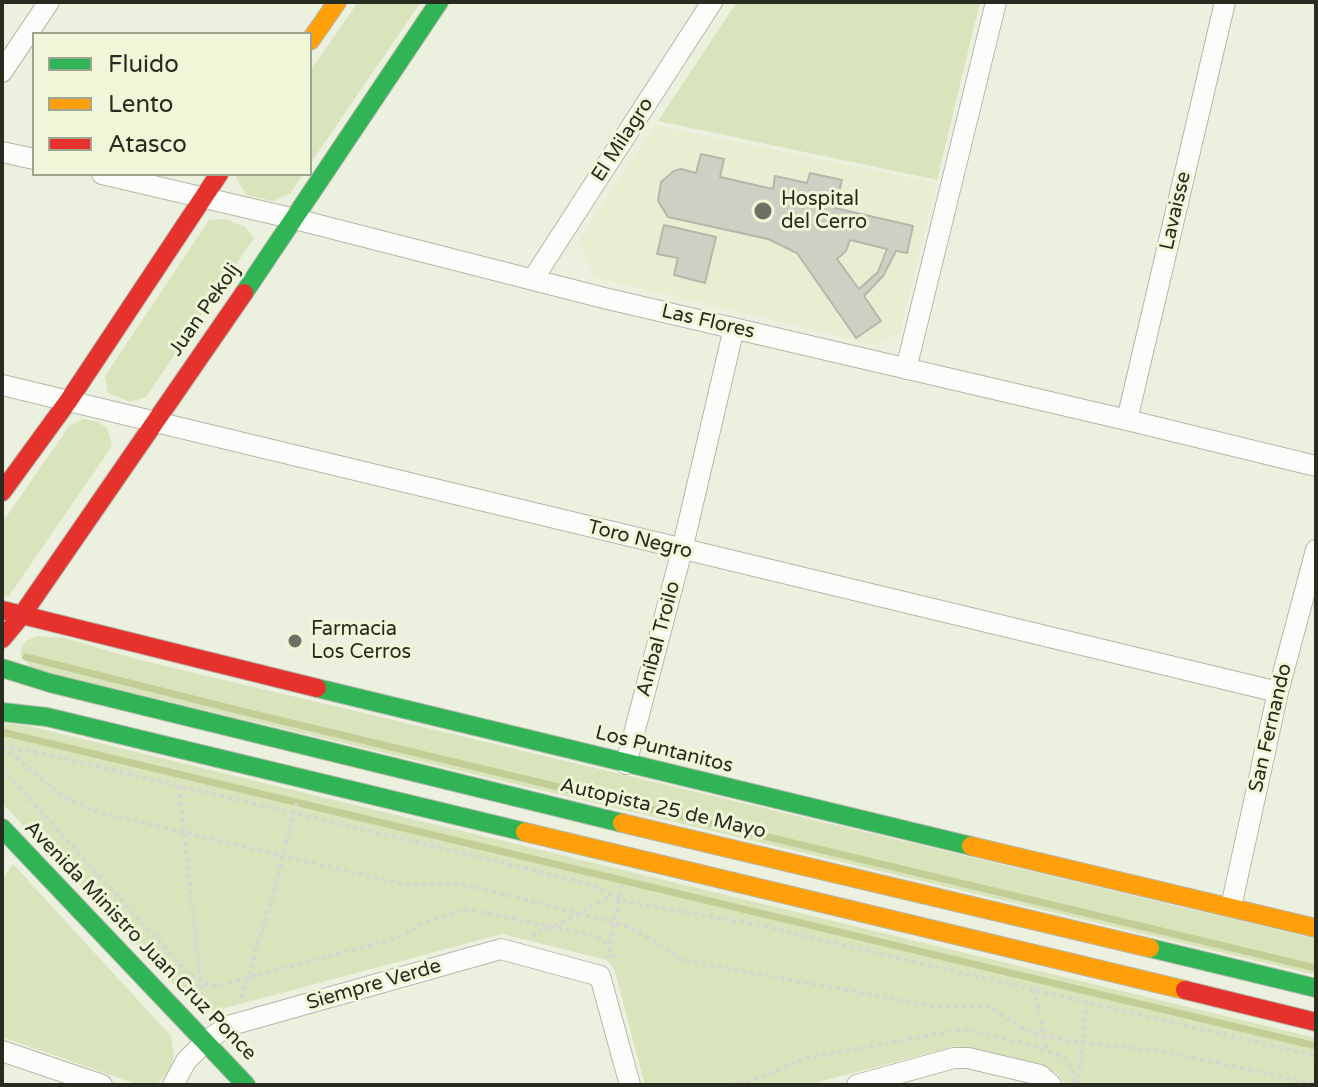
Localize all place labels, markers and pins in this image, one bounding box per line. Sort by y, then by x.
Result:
place label: Hospital del Cerro [781,188,867,235]
marker: Hospital del Cerro [752,200,774,222]
place label: Farmacia Los Cerros [311,618,411,665]
marker: Farmacia Los Cerros [286,632,304,650]

